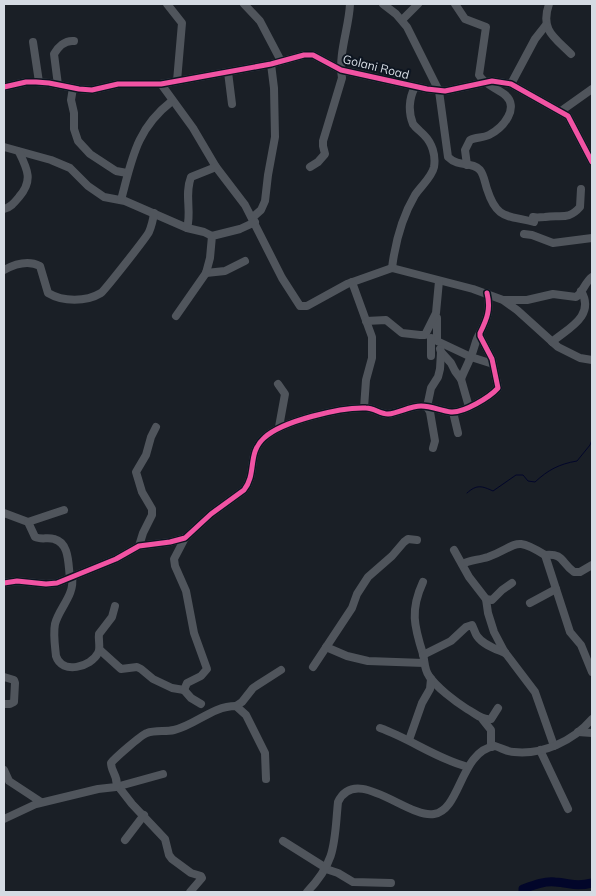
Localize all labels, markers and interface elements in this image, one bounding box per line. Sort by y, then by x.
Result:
street label: Golani Road [341,51,411,82]

